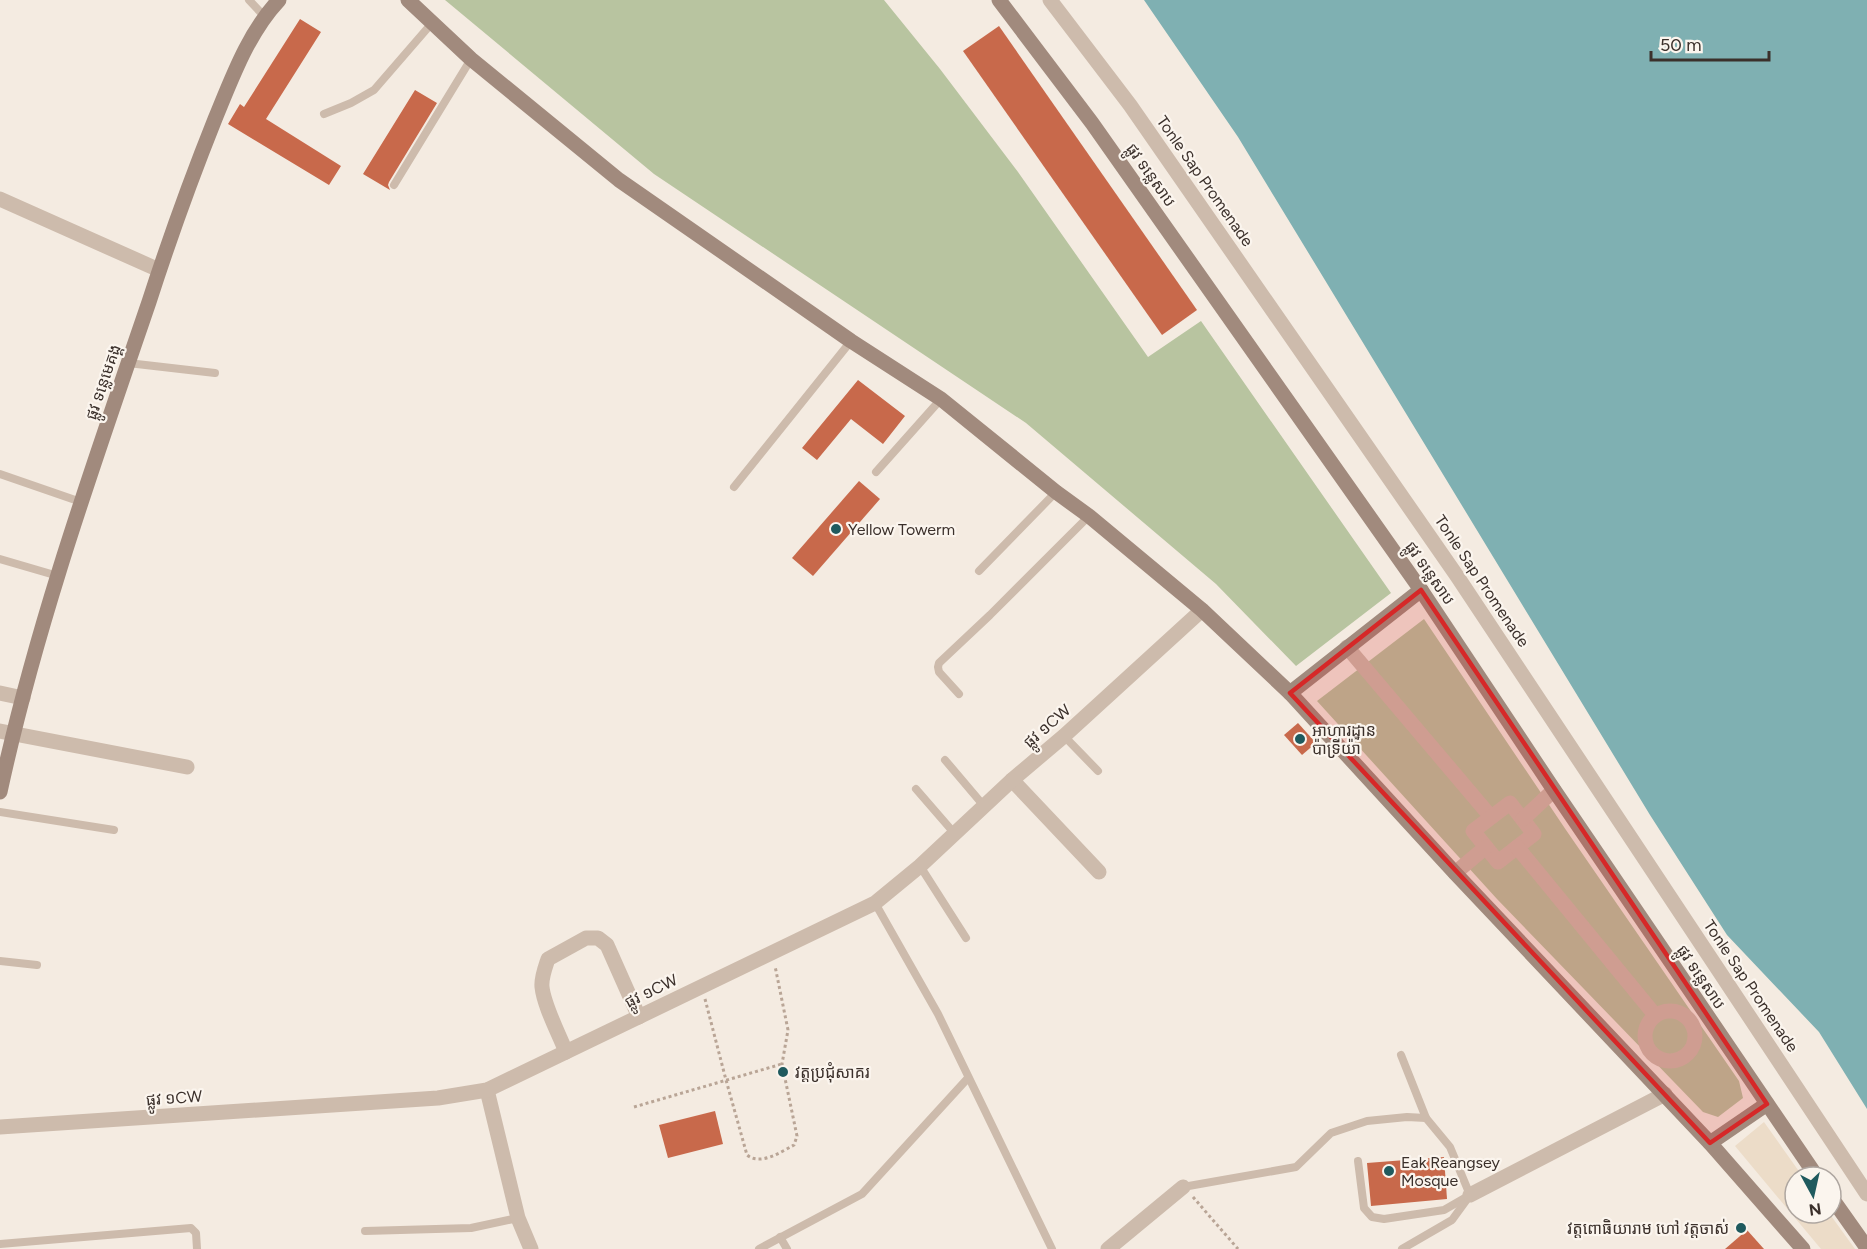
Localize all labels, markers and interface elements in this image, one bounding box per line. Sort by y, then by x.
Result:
scale bar [1651,24,1770,62]
text: 50 m [1660,34,1702,56]
street label: Tonle Sap Promenade [1153,112,1257,250]
street label: ផ្លូវ ទន្លេសាប [1118,140,1180,213]
street label: ផ្លូវ ទន្លេមេគង្គ [81,342,129,424]
street label: Tonle Sap Promenade [1431,511,1533,651]
place label: Yellow Towerm [848,520,955,539]
marker: Yellow Towerm [829,522,843,536]
street label: ផ្លូវ ទន្លេសាប [1397,538,1459,611]
street label: ផ្លូវ ១CW [1019,700,1078,755]
place label: អាហារដ្ឋាន ប៉ាទ្រីយ៉ា [1312,721,1376,758]
marker: អាហារដ្ឋាន ប៉ាទ្រីយ៉ា [1293,732,1307,746]
street label: Tonle Sap Promenade [1700,916,1802,1056]
street label: ផ្លូវ ទន្លេសាប [1669,941,1729,1015]
street label: ផ្លូវ ១CW [621,970,683,1016]
place label: វត្តប្រជុំសាគរ [795,1062,870,1083]
marker: វត្តប្រជុំសាគរ [776,1065,790,1079]
street label: ផ្លូវ ១CW [145,1087,204,1114]
place label: Eak Reangsey Mosque [1401,1153,1501,1190]
marker: Eak Reangsey Mosque [1382,1164,1396,1178]
north arrow [1783,1165,1843,1225]
text: N [1808,1199,1822,1220]
place label: វត្តពោធិយារាម ហៅ វត្តចាស់ [1567,1218,1729,1238]
marker: វត្តពោធិយារាម ហៅ វត្តចាស់ [1734,1221,1748,1235]

